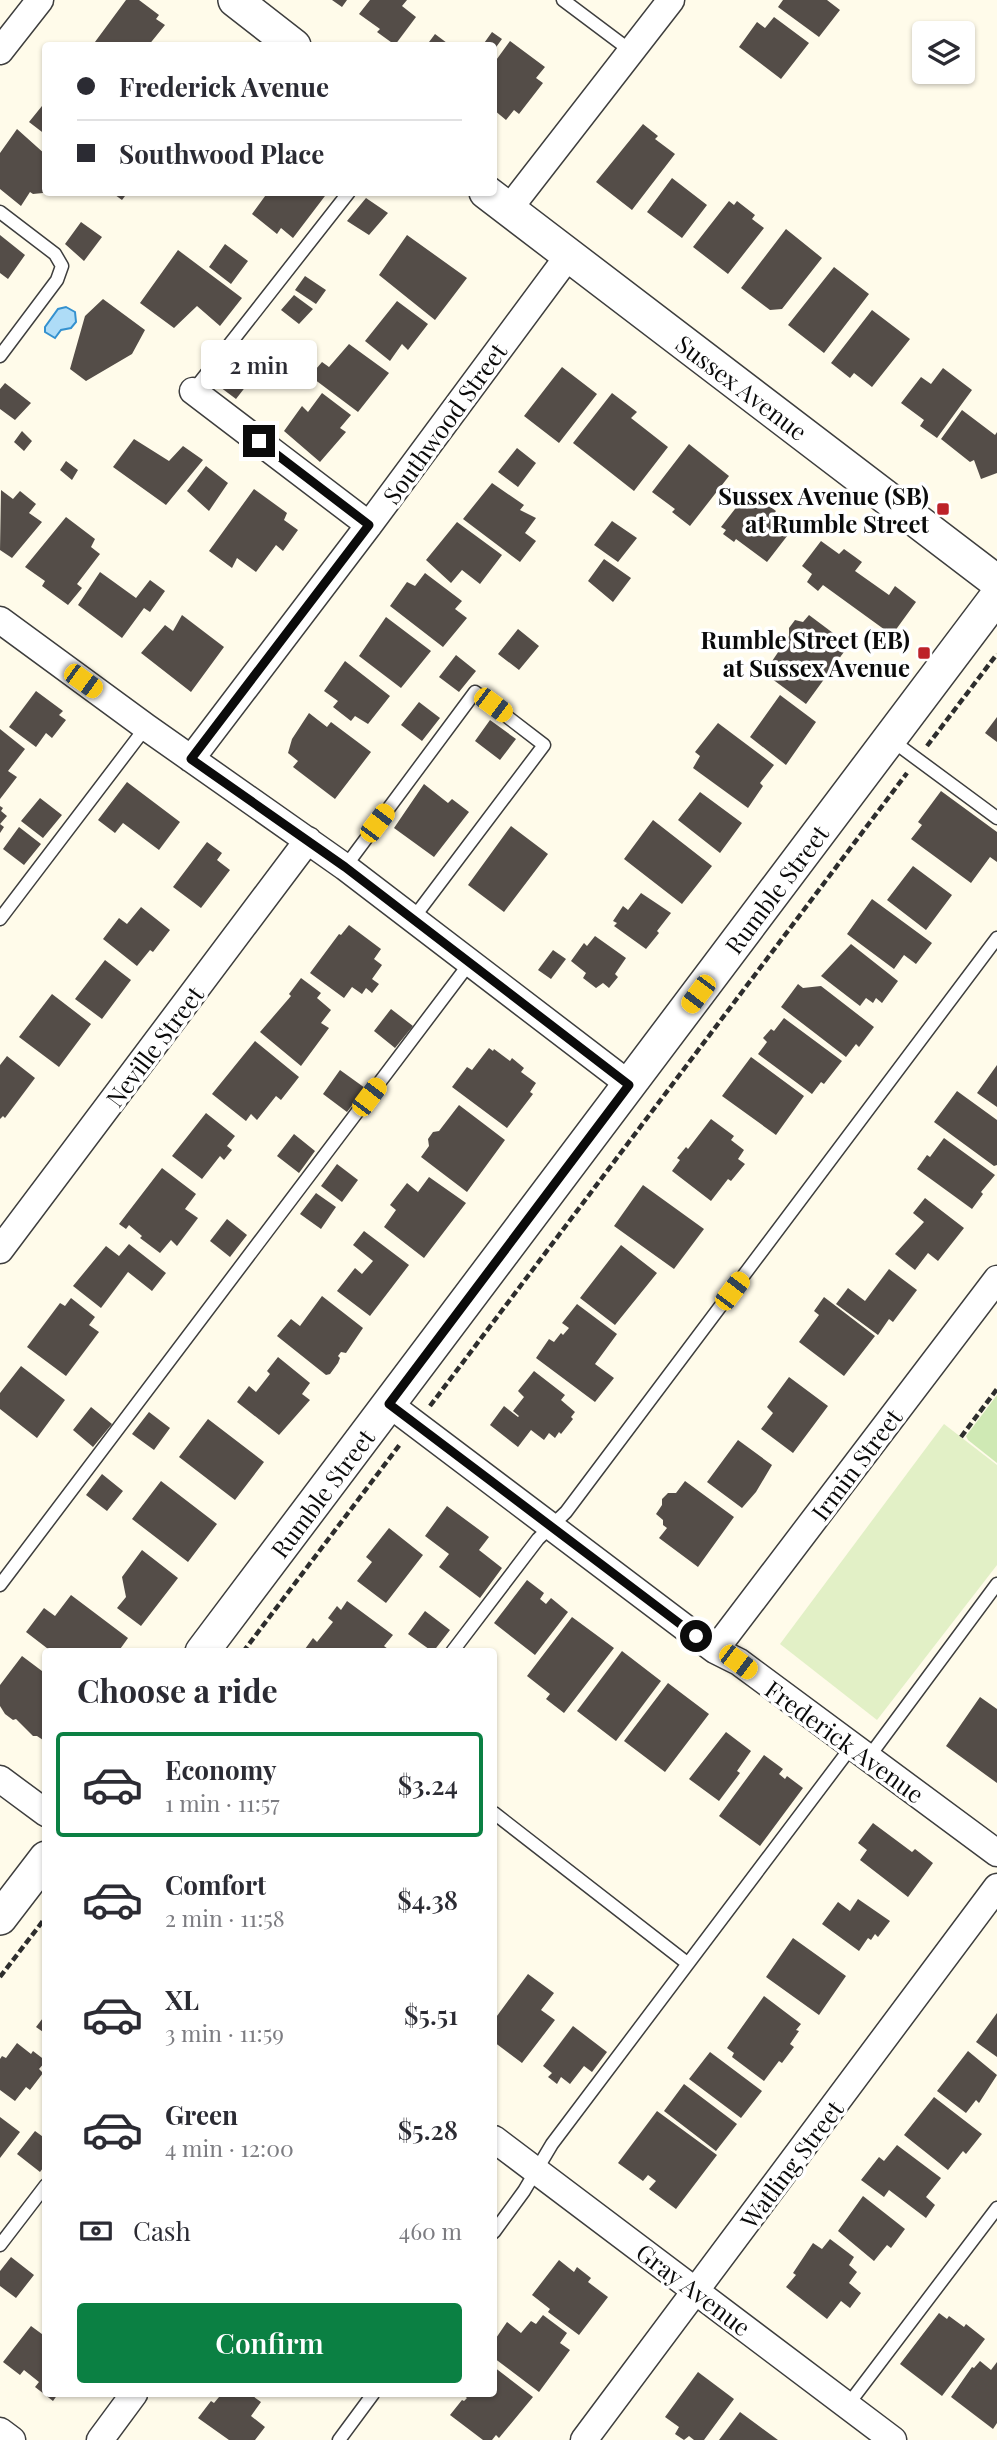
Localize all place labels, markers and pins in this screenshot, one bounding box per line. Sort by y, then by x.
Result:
place label: Sussex Avenue (SB) at Rumble Street [718,479,930,539]
marker: Sussex Avenue (SB) at Rumble Street [935,501,951,517]
place label: Rumble Street (EB) at Sussex Avenue [701,623,910,683]
marker: Rumble Street (EB) at Sussex Avenue [916,645,932,661]

